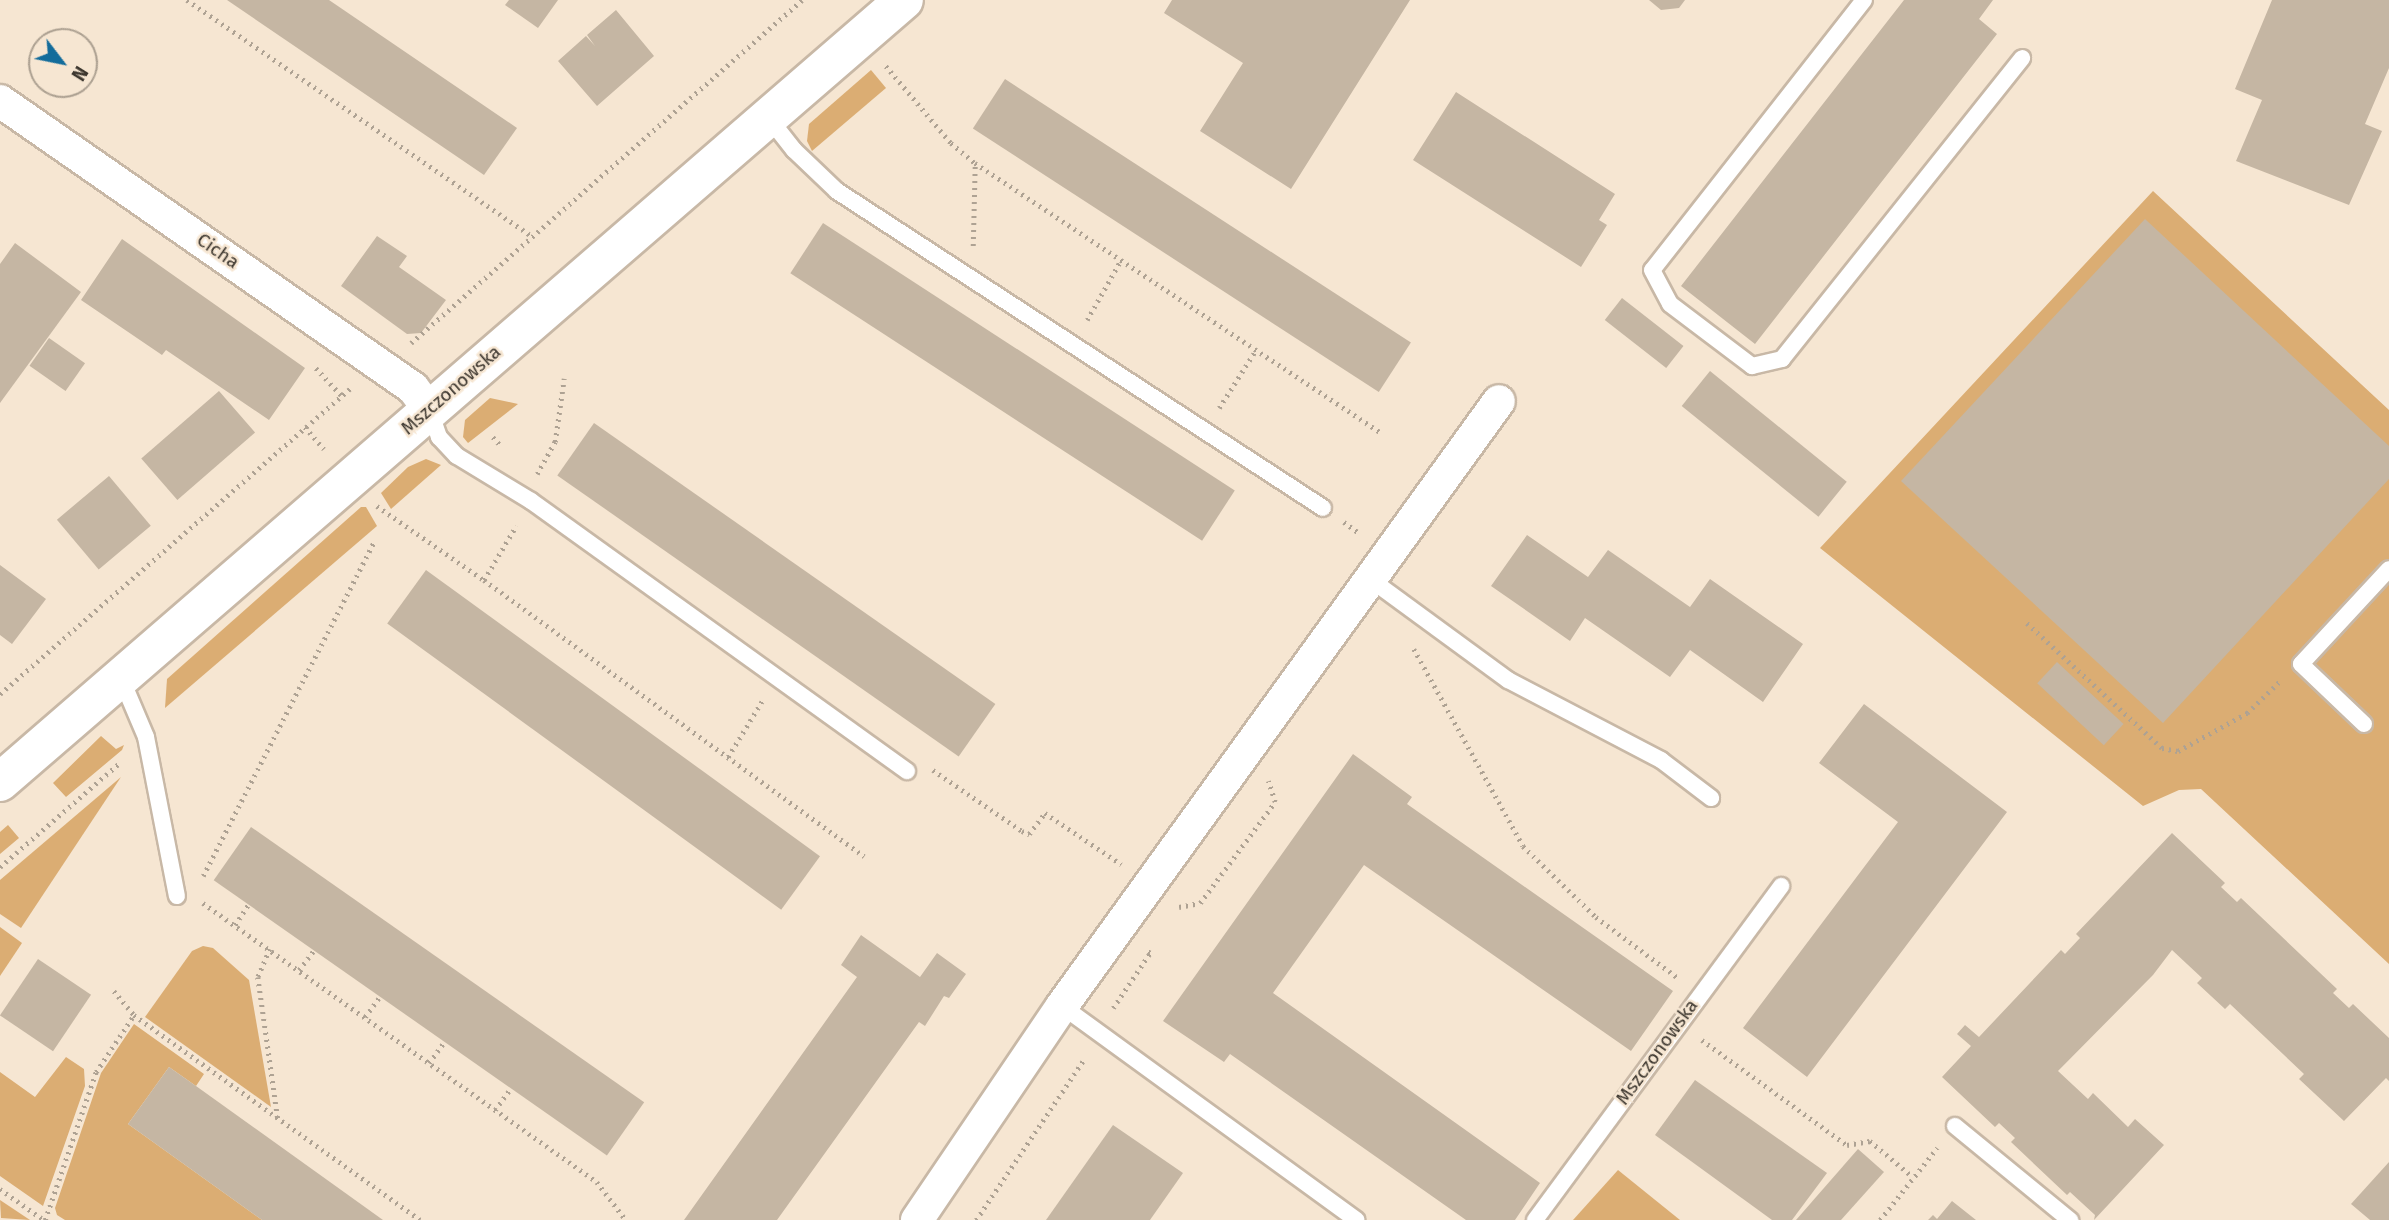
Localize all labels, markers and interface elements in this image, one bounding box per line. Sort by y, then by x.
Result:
north arrow [28,28,98,98]
text: N [66,62,93,85]
street label: Cicha [192,228,244,274]
street label: Mszczonowska [396,340,506,440]
street label: Mszczonowska [1611,995,1703,1109]

